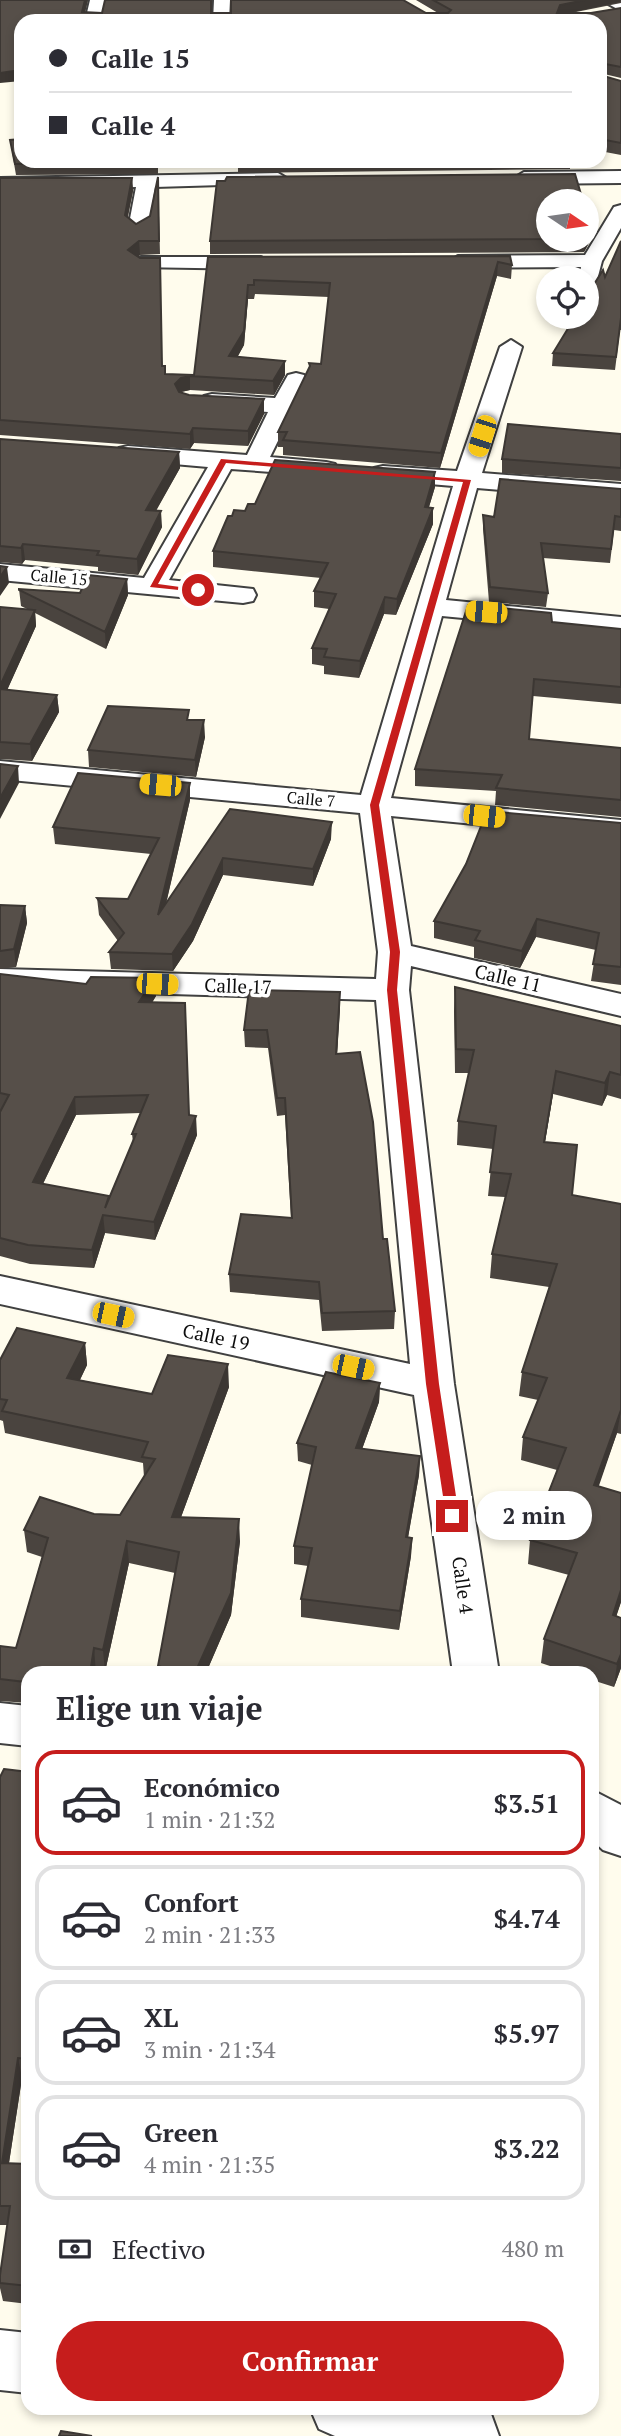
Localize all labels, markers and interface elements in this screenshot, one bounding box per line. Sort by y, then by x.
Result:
text: Calle 15 [91,41,190,75]
text: Calle 4 [91,108,175,142]
north arrow [536,189,598,252]
map controls [536,189,599,329]
button: locate [536,266,599,329]
car [466,413,499,459]
street label: Calle 15 [30,564,88,590]
route start [182,574,214,606]
car [465,600,508,624]
car [139,773,182,797]
street label: Calle 7 [286,786,336,812]
car [463,803,506,829]
street label: Calle 11 [472,958,544,997]
street label: Calle 17 [204,972,272,999]
car [136,973,179,995]
car [91,1300,136,1330]
street label: Calle 19 [180,1317,252,1356]
car [331,1352,376,1382]
callout: 2 min [476,1492,592,1540]
route end [436,1500,468,1532]
text: 2 min [503,1500,565,1531]
street label: Calle 4 [447,1555,480,1616]
text: Elige un viaje [56,1687,263,1729]
text: Económico [144,1770,280,1804]
icon: car [60,1771,123,1834]
text: $3.51 [494,1786,560,1820]
text: 1 min · 21:32 [144,1804,276,1835]
text: Confort [144,1885,239,1919]
icon: car [60,1886,123,1949]
text: $4.74 [494,1901,560,1935]
text: 2 min · 21:33 [144,1919,276,1950]
text: XL [144,2000,178,2034]
icon: car [60,2001,123,2064]
text: $5.97 [494,2016,560,2050]
text: 3 min · 21:34 [144,2034,276,2065]
text: Green [144,2115,218,2149]
icon: car [60,2116,123,2179]
text: $3.22 [494,2131,560,2165]
text: 4 min · 21:35 [144,2149,276,2180]
icon: cash [56,2230,94,2268]
text: Efectivo [112,2232,205,2266]
text: 480 m [502,2233,564,2264]
button: Confirmar [56,2321,564,2401]

